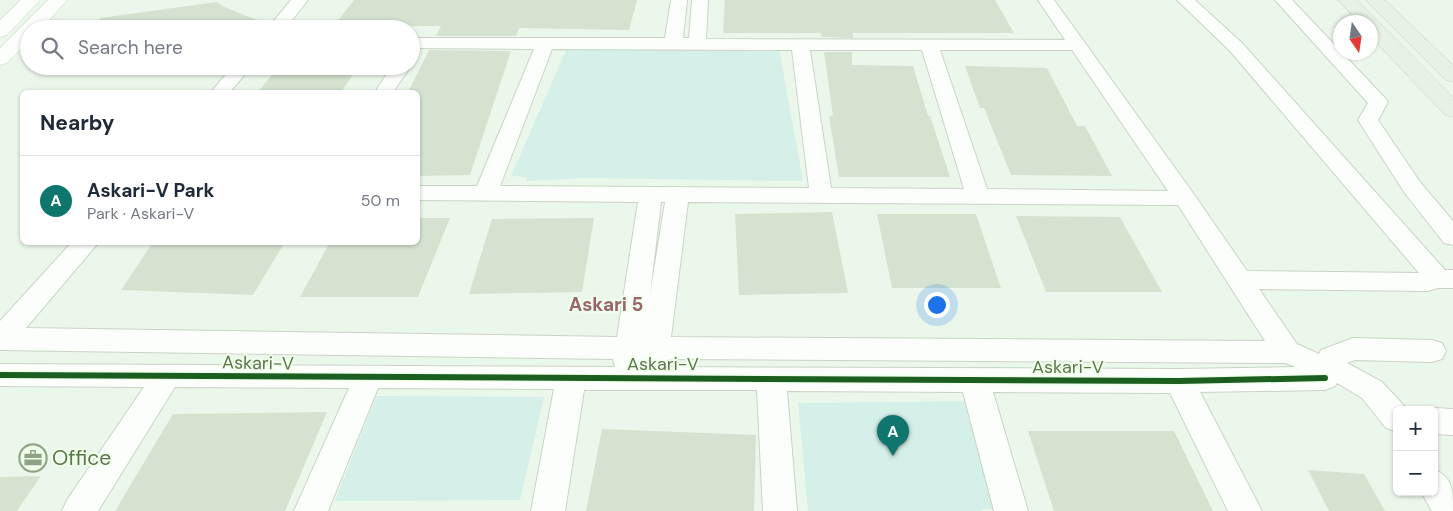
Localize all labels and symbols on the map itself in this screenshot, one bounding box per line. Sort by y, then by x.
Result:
north arrow [1333,15,1378,60]
district label: Askari 5 [569,292,643,317]
your location [924,292,950,318]
street label: Askari-V [222,350,294,376]
street label: Askari-V [627,352,699,376]
street label: Askari-V [1032,355,1104,379]
pin: A [877,415,909,456]
office icon: Office [18,443,48,473]
place label: Office [52,444,111,472]

